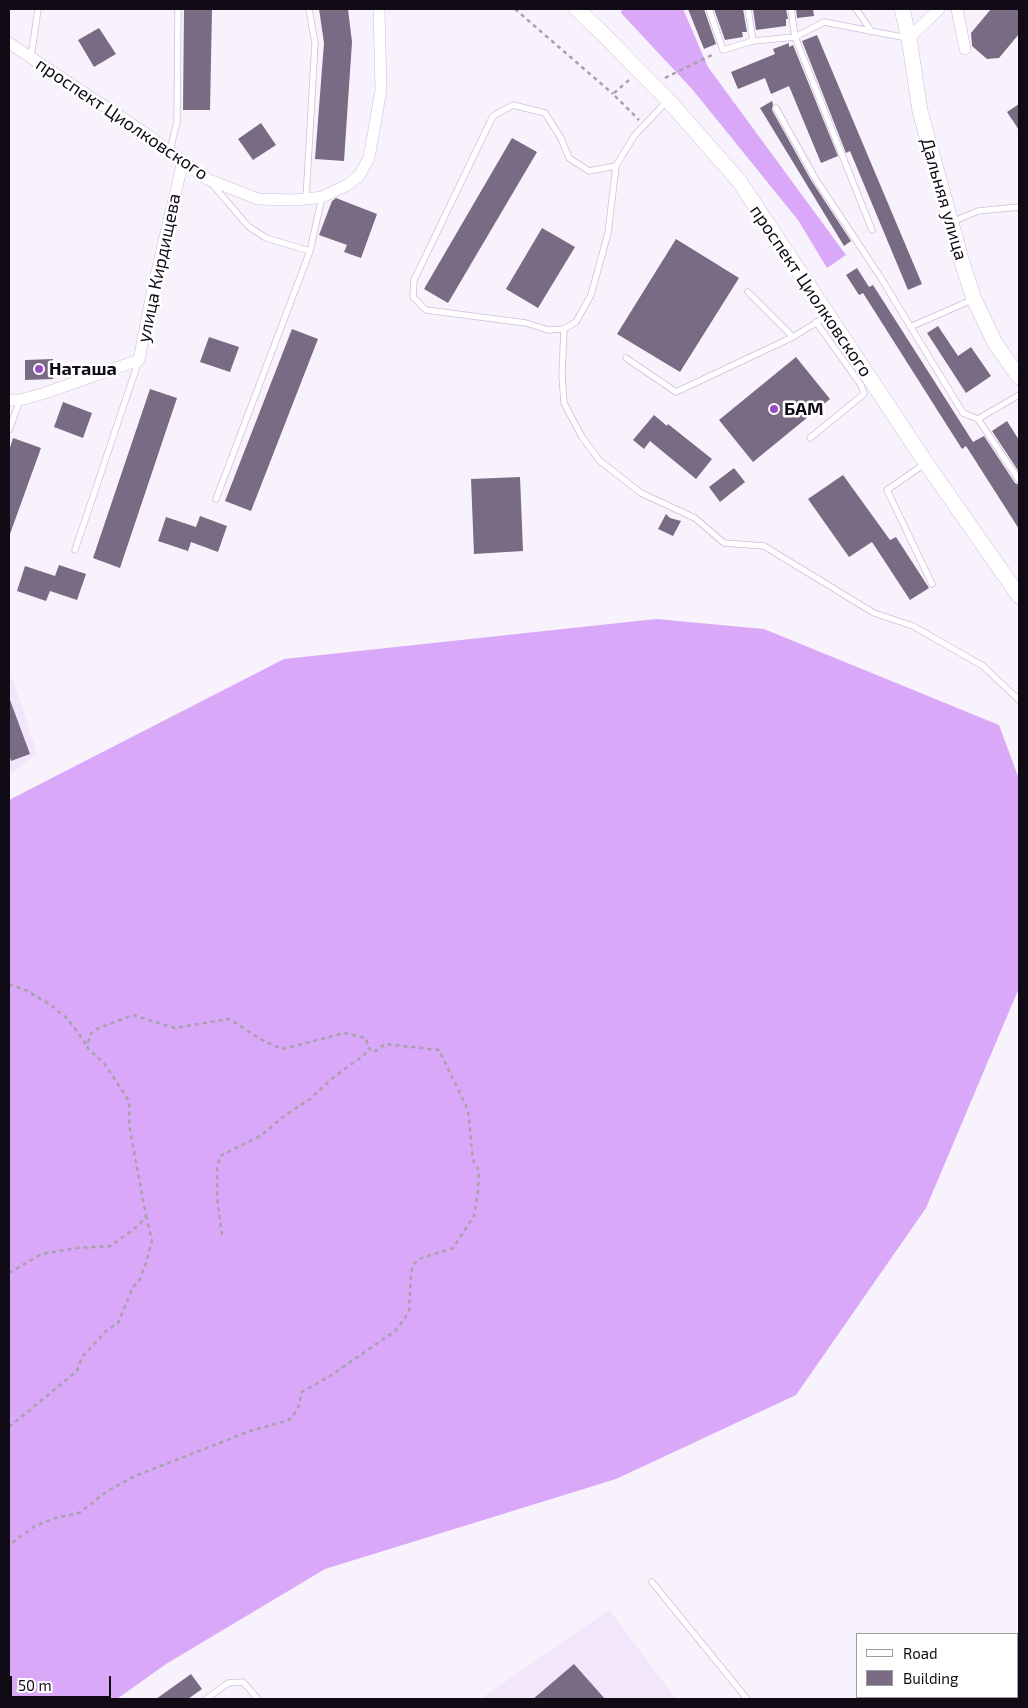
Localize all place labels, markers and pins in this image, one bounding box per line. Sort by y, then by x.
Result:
place label: Наташа [49,358,117,380]
marker: Наташа [33,363,45,375]
place label: БАМ [784,398,824,420]
marker: БАМ [768,403,780,415]

